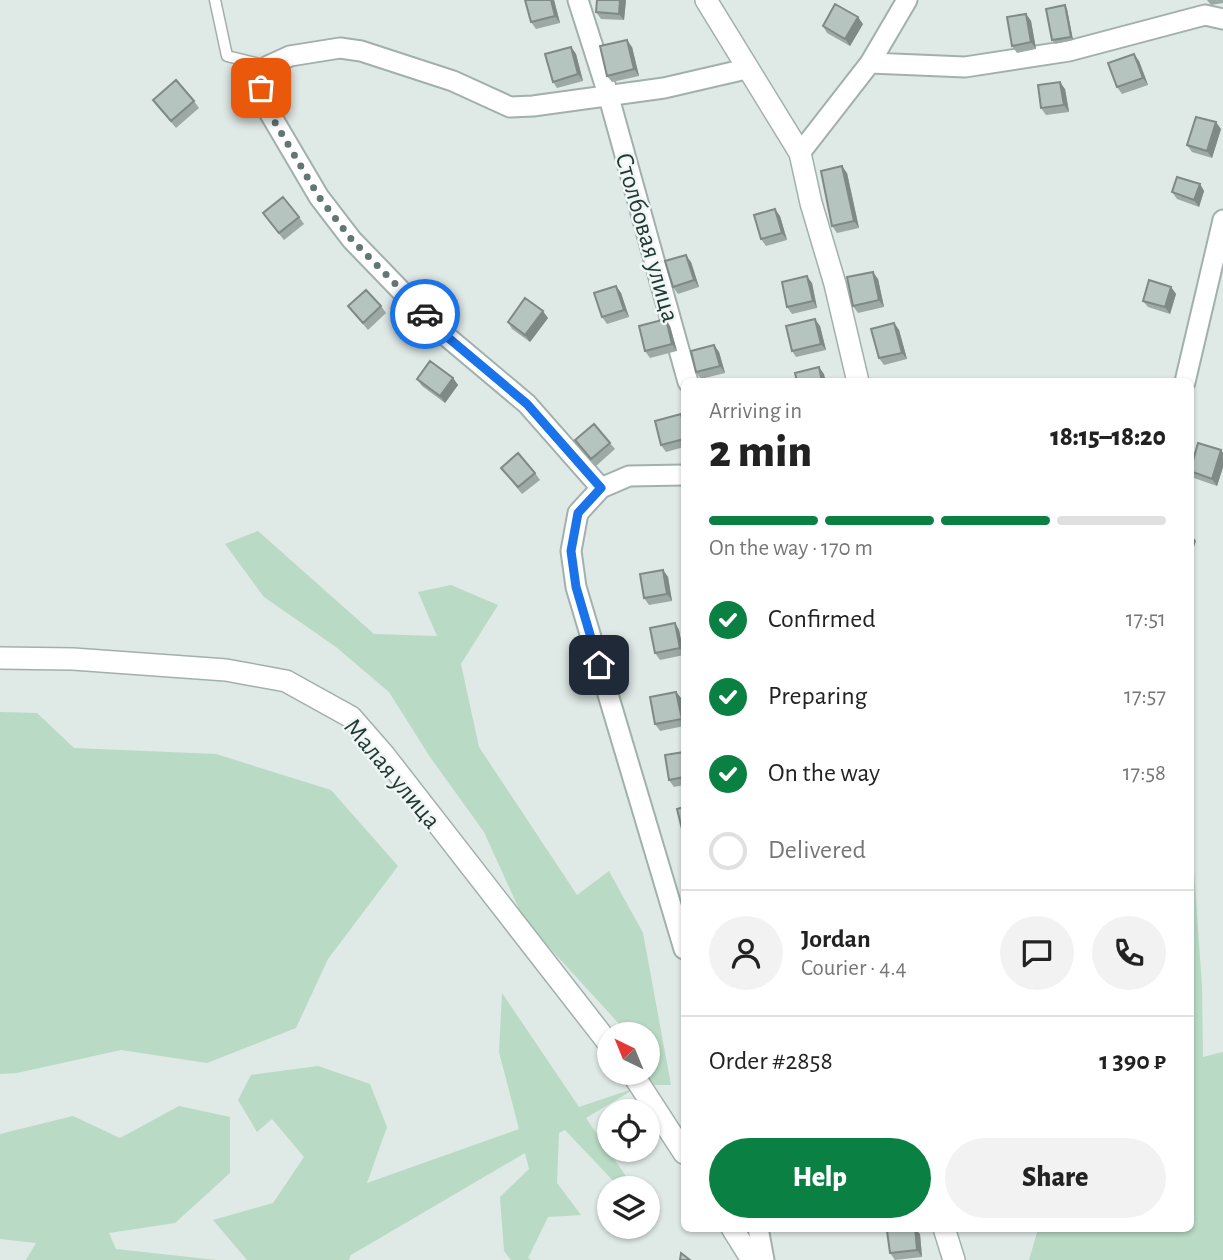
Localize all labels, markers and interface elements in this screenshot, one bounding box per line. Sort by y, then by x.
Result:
pin [231,58,291,118]
icon: bag [242,69,280,107]
street label: Столбовая улица [610,150,684,325]
courier [390,279,460,349]
icon: car [406,295,444,333]
text: Arriving in [709,400,802,423]
text: 18:15–18:20 [1050,424,1166,450]
text: 2 min [709,429,812,475]
text: On the way · 170 m [709,537,873,560]
icon: check [709,601,747,639]
text: Confirmed [768,606,876,632]
text: 17:51 [1126,608,1166,631]
pin [569,635,629,695]
icon: home [580,646,618,684]
icon: check [709,678,747,716]
text: Preparing [768,683,867,709]
text: 17:57 [1124,685,1166,708]
street label: Малая улица [339,714,446,834]
icon: check [709,755,747,793]
text: On the way [768,760,880,786]
text: 17:58 [1123,762,1166,785]
text: Delivered [768,837,866,863]
button: person [709,916,783,990]
button: chat [1000,916,1074,990]
button: phone [1092,916,1166,990]
text: Jordan [801,926,871,952]
text: Courier · 4.4 [801,957,907,980]
north arrow [597,1022,660,1085]
map controls [597,1022,660,1239]
text: Order #2858 [709,1048,833,1074]
text: 1 390 ₽ [1099,1048,1166,1074]
button: locate [597,1099,660,1162]
button: Help [709,1138,931,1218]
button: Share [945,1138,1166,1218]
button: layers [597,1176,660,1239]

